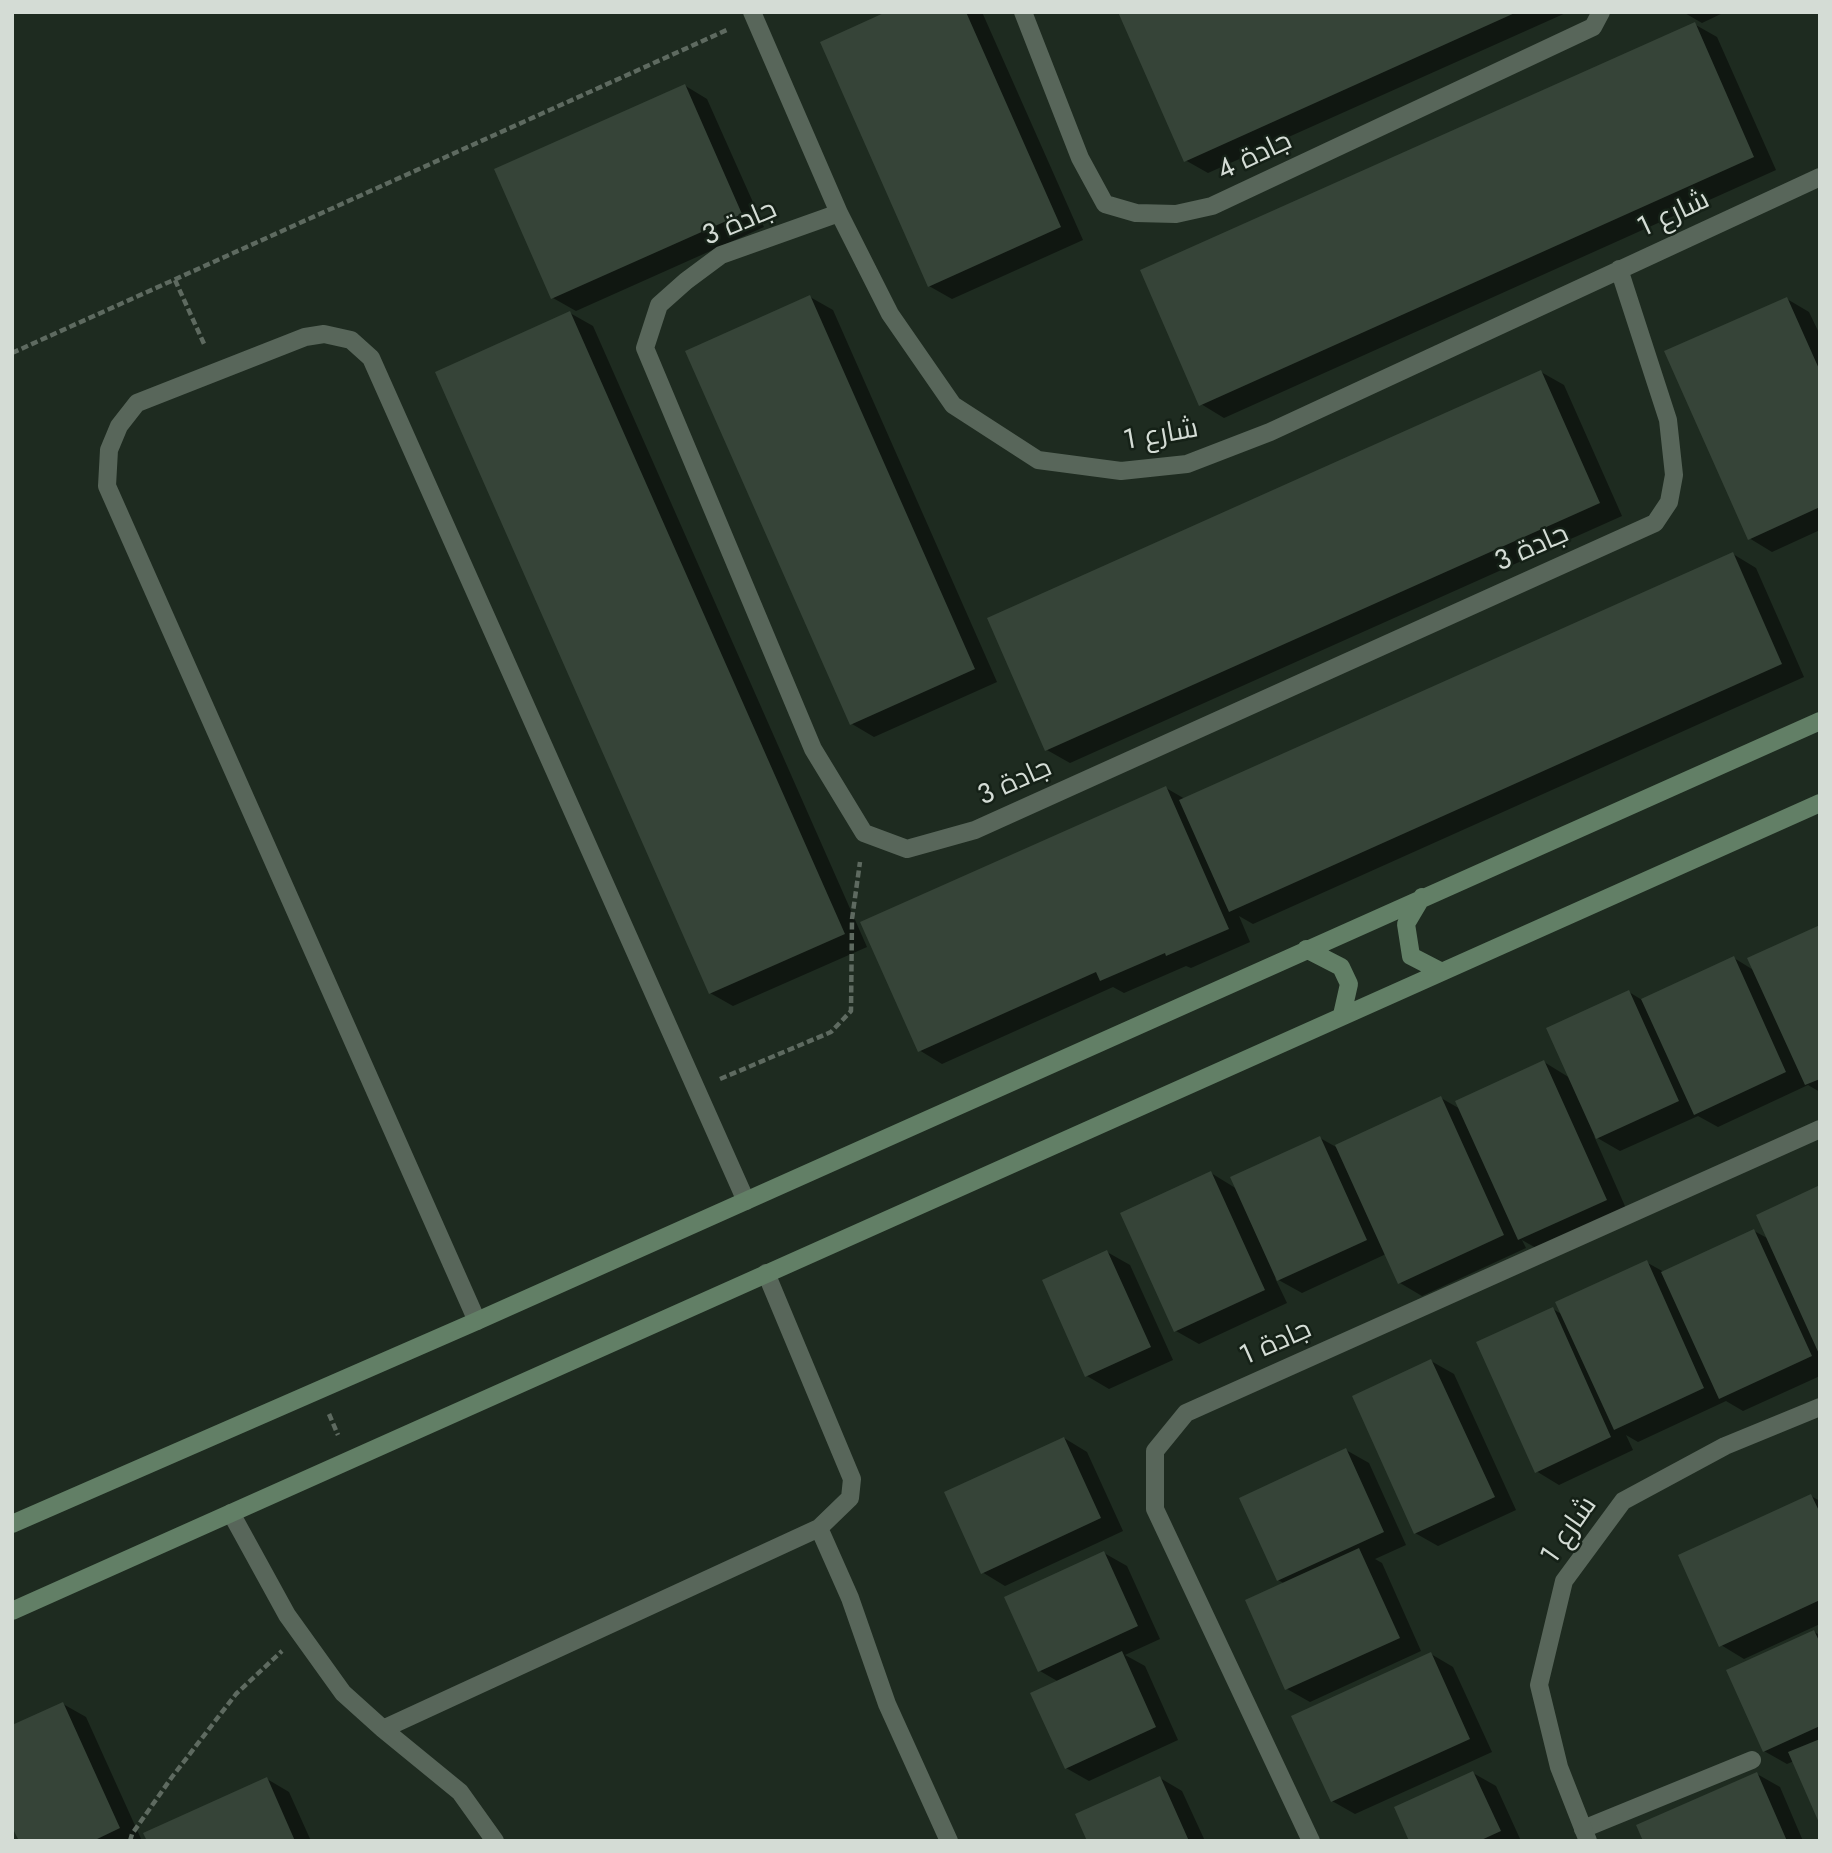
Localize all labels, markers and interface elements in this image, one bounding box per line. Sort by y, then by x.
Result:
street label: جادة 4 [1212,125,1298,189]
street label: شارع 1 [1633,184,1715,246]
street label: جادة 3 [698,193,782,255]
street label: شارع 1 [1121,413,1201,459]
street label: جادة 3 [1490,518,1574,580]
street label: جادة 3 [973,752,1057,814]
street label: جادة 1 [1235,1313,1317,1375]
street label: شارع 1 [1535,1491,1605,1571]

